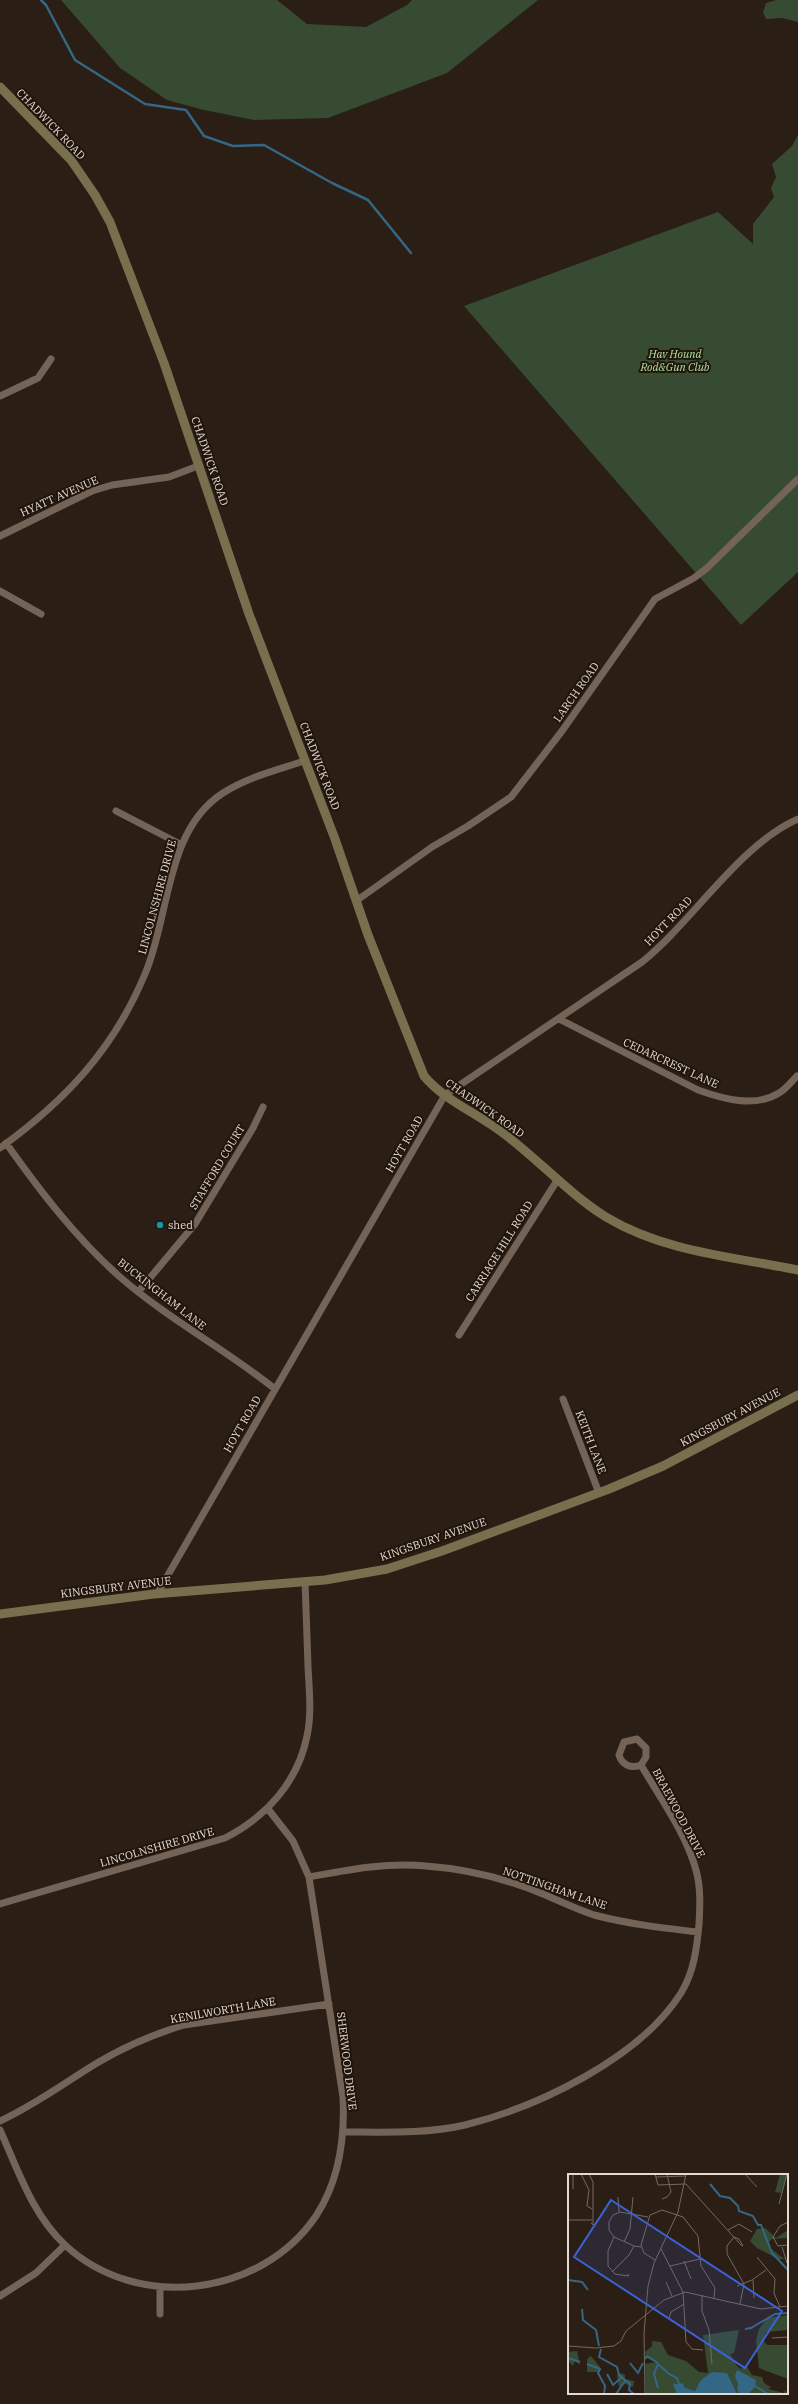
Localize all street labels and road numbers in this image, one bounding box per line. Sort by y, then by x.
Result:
street label: CHADWICK ROAD [14,86,89,162]
street label: CHADWICK ROAD [188,415,232,507]
street label: HYATT AVENUE [18,472,100,520]
street label: LARCH ROAD [550,659,602,725]
street label: CHADWICK ROAD [297,720,343,812]
street label: LINCOLNSHIRE DRIVE [135,838,179,956]
street label: HOYT ROAD [641,893,695,949]
street label: CEDARCREST LANE [621,1035,721,1091]
street label: CHADWICK ROAD [443,1076,527,1141]
street label: HOYT ROAD [382,1113,426,1175]
street label: STAFFORD COURT [186,1122,248,1212]
street label: CARRIAGE HILL ROAD [462,1198,536,1304]
street label: BUCKINGHAM LANE [115,1255,209,1333]
street label: KINGSBURY AVENUE [677,1385,783,1449]
street label: HOYT ROAD [220,1393,264,1455]
street label: KEITH LANE [572,1408,610,1476]
street label: KINGSBURY AVENUE [378,1514,488,1564]
street label: KINGSBURY AVENUE [60,1573,172,1601]
street label: BRAEWOOD DRIVE [649,1766,709,1860]
street label: LINCOLNSHIRE DRIVE [98,1824,216,1870]
street label: NOTTINGHAM LANE [501,1864,609,1912]
street label: KENILWORTH LANE [169,1994,277,2026]
street label: SHERWOOD DRIVE [334,2011,360,2111]

